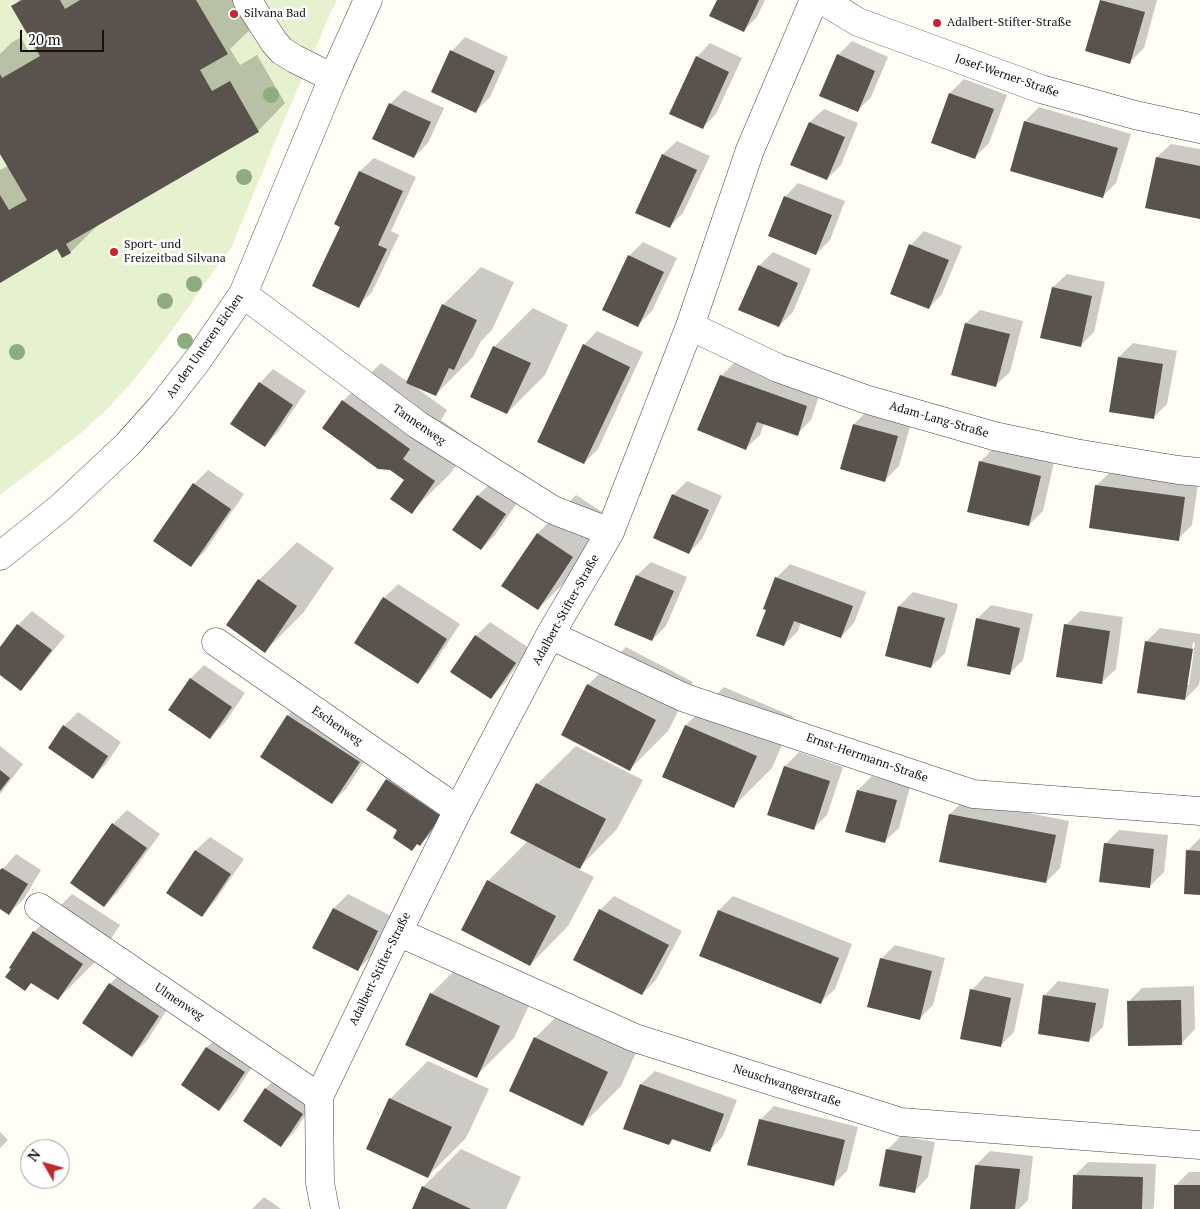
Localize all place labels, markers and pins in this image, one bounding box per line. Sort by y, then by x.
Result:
place label: Silvana Bad [244,7,306,21]
marker: Silvana Bad [228,8,240,20]
place label: Adalbert-Stifter-Straße [947,16,1071,30]
marker: Adalbert-Stifter-Straße [931,17,943,29]
place label: Sport- und Freizeitbad Silvana [124,238,226,266]
marker: Sport- und Freizeitbad Silvana [108,246,120,258]

